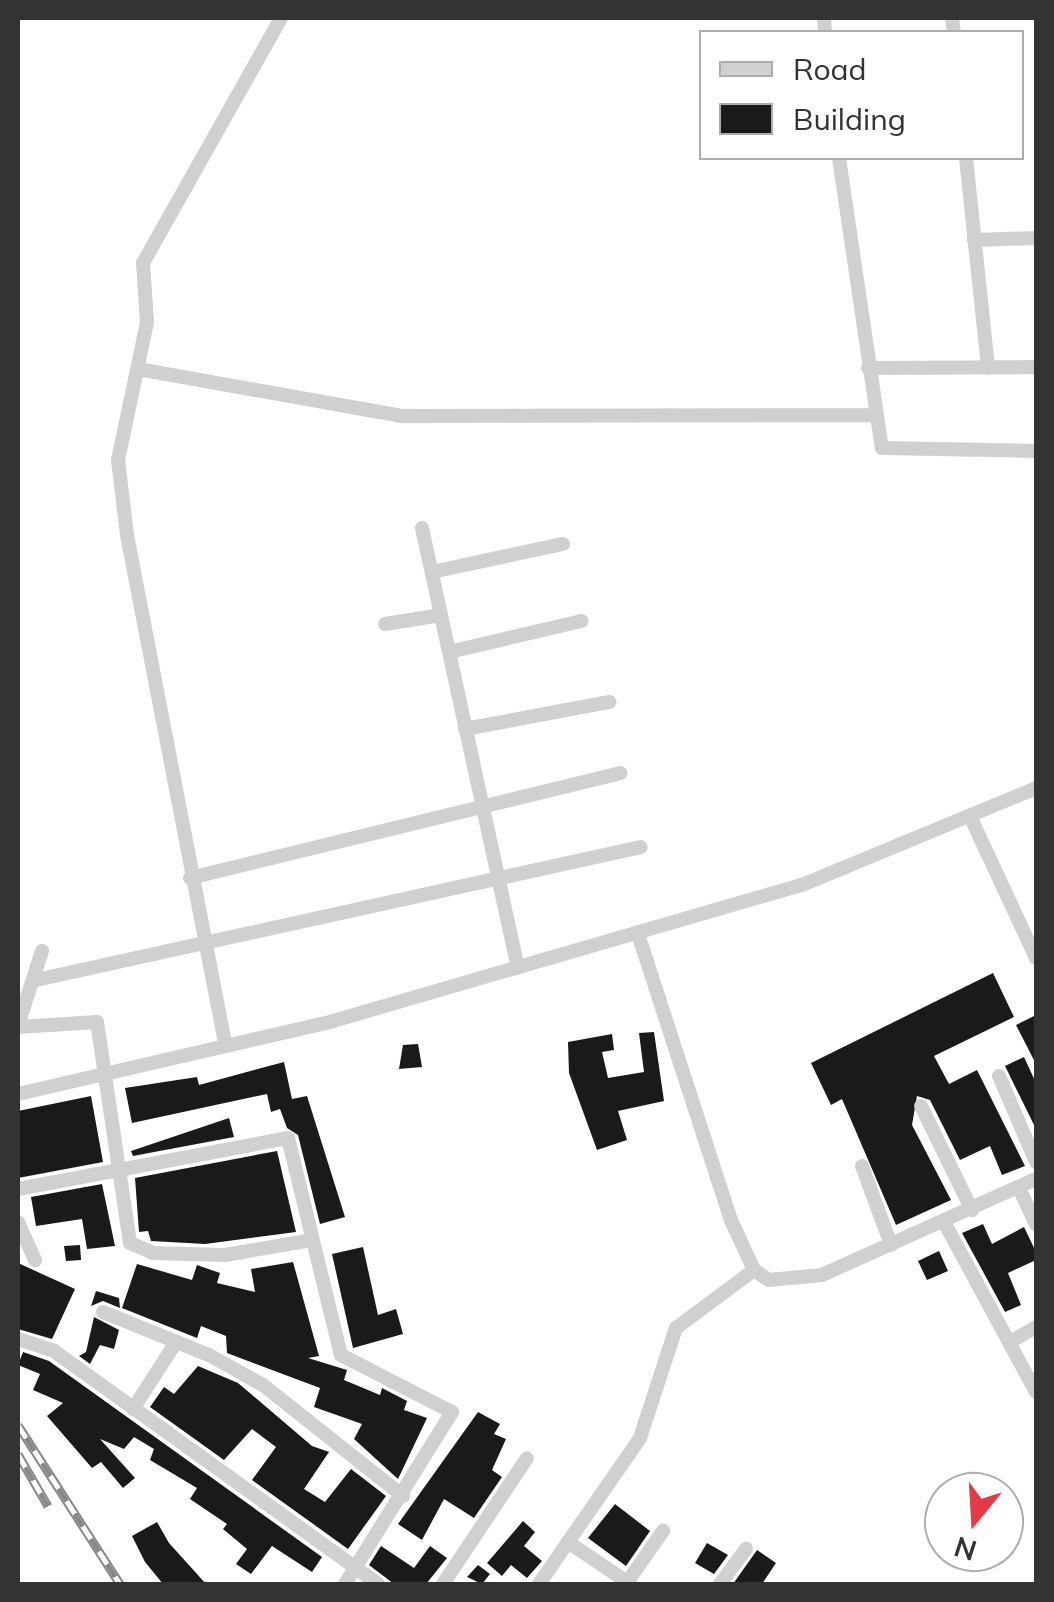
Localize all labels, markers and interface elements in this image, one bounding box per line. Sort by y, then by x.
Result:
legend [699,30,1024,160]
text: Road [793,50,867,88]
text: Building [793,100,906,138]
north arrow [924,1472,1024,1572]
text: N [950,1529,981,1569]

